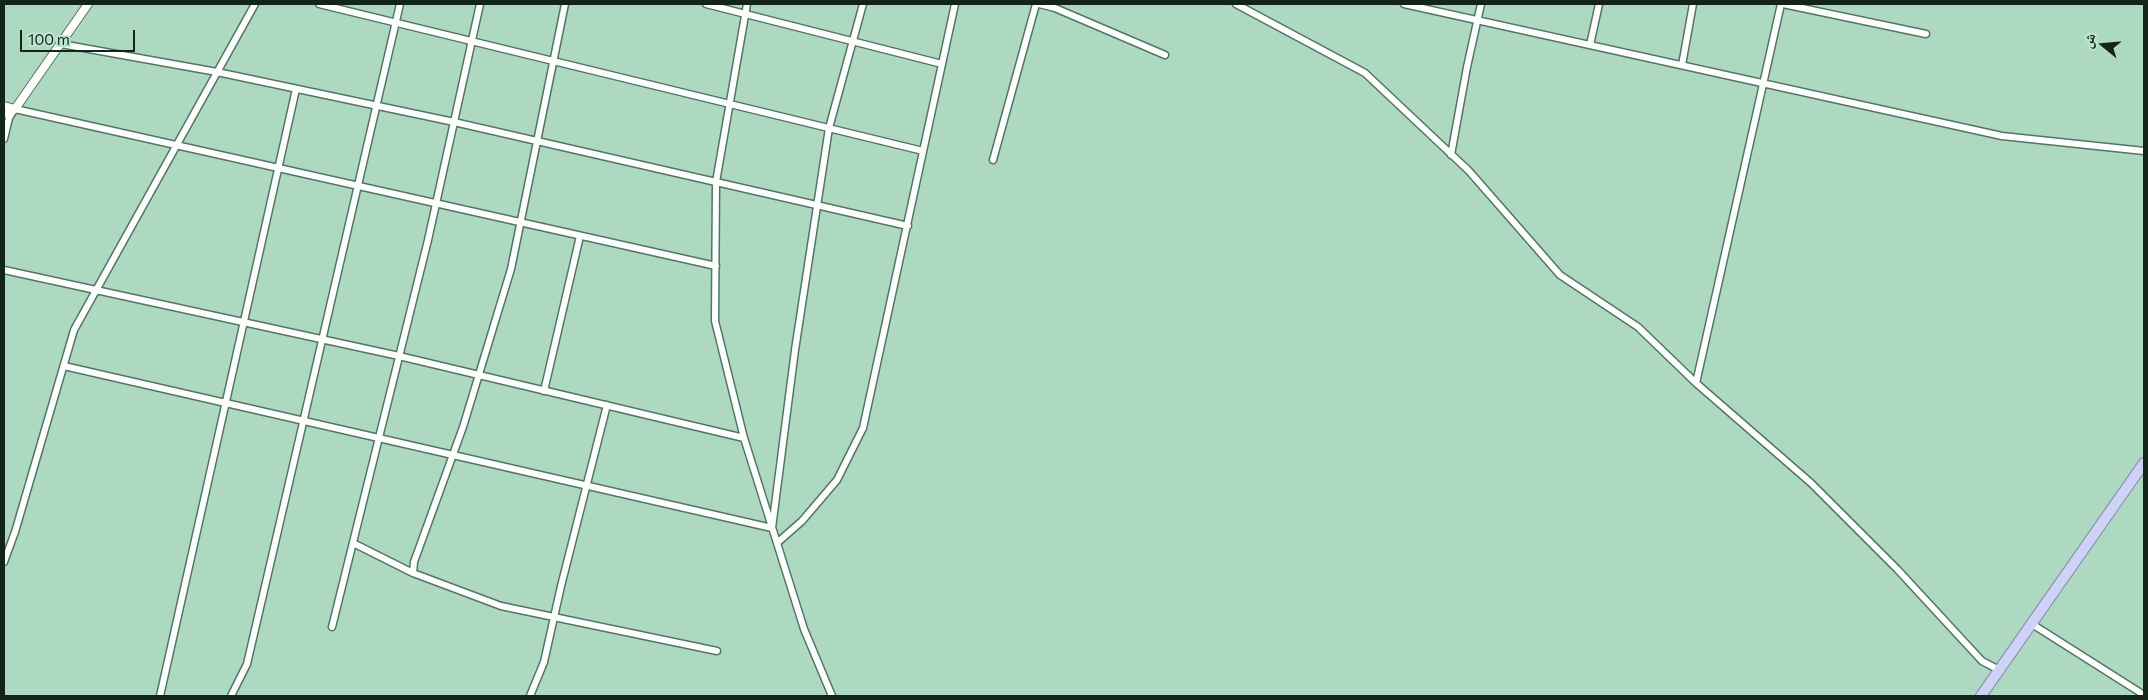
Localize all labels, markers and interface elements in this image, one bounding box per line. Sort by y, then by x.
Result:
scale bar [22,20,138,52]
north arrow [2078,20,2128,70]
text: 100 m [28,30,70,48]
text: ش [2078,31,2098,50]

